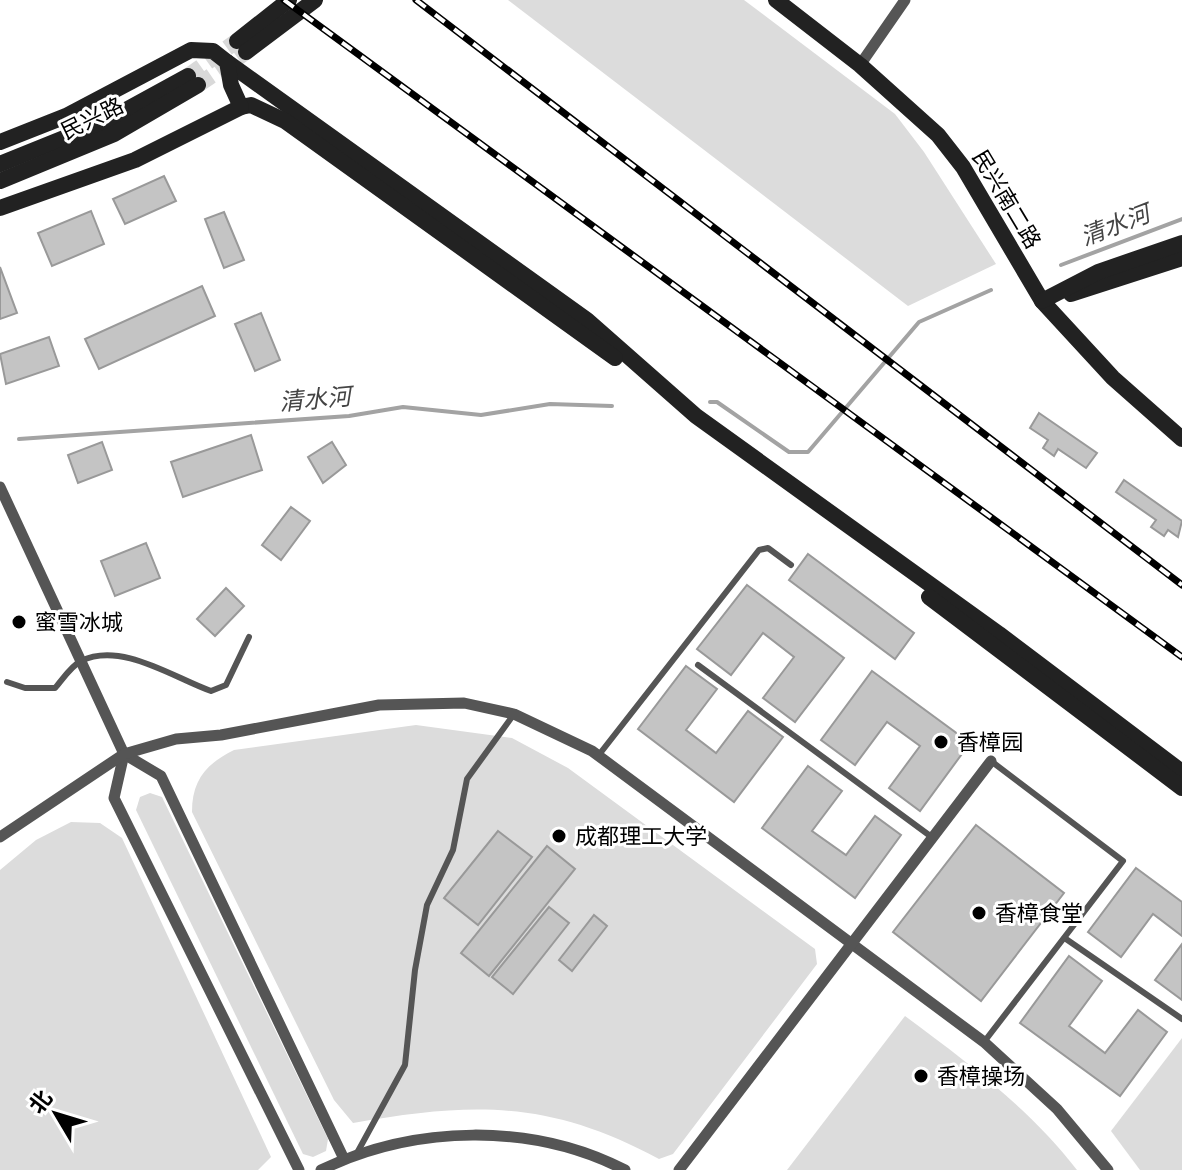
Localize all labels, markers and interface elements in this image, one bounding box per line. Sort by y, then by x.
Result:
street label: 民兴路 [57,92,127,144]
street label: 民兴南二路 [968,145,1046,253]
water label: 清水河 [1076,197,1158,251]
water label: 清水河 [278,381,356,417]
place label: 蜜雪冰城 [35,609,123,635]
marker: 蜜雪冰城 [10,613,28,631]
place label: 香樟园 [957,729,1023,755]
marker: 香樟园 [932,733,950,751]
place label: 成都理工大学 [575,823,707,849]
marker: 成都理工大学 [550,827,568,845]
place label: 香樟食堂 [995,900,1083,926]
marker: 香樟食堂 [970,904,988,922]
place label: 香樟操场 [937,1063,1025,1089]
marker: 香樟操场 [912,1067,930,1085]
north arrow [16,1074,96,1154]
text: 北 [23,1085,57,1118]

